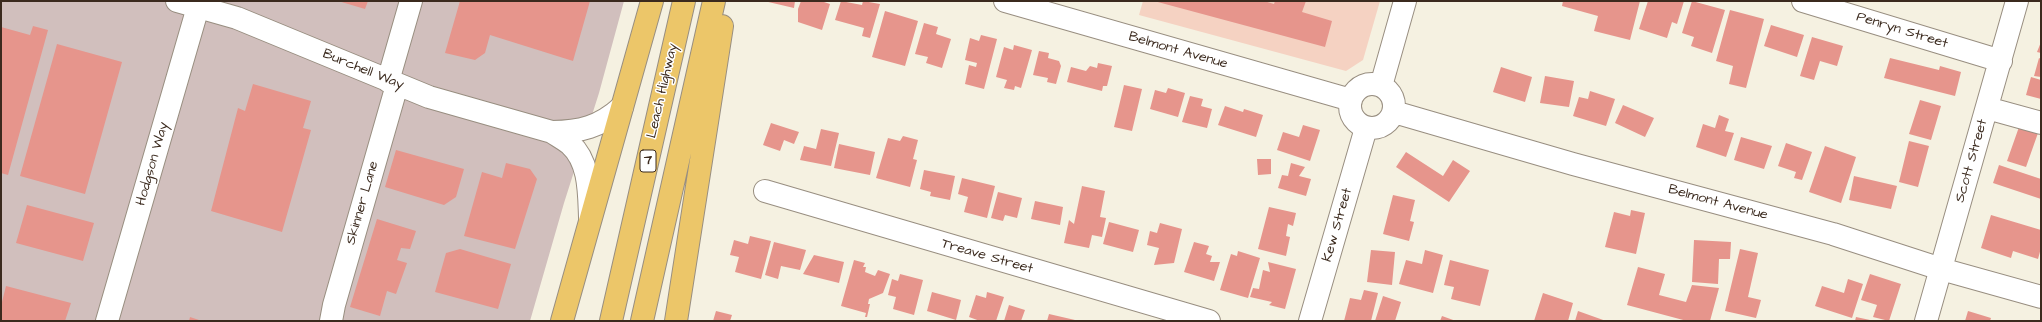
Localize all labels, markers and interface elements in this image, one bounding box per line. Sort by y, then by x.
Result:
street label: Penryn Street [1854,9,1950,53]
street label: Belmont Avenue [1127,29,1229,73]
street label: Leach Highway [644,42,682,140]
street label: Burchell Way [320,46,406,94]
street label: Scott Street [1952,117,1992,205]
street label: Hodgson Way [133,120,173,208]
road number: 7 [640,150,656,172]
street label: Skinner Lane [343,159,383,247]
street label: Belmont Avenue [1666,182,1770,224]
street label: Kew Street [1319,186,1357,264]
street label: Treave Street [939,236,1035,278]

